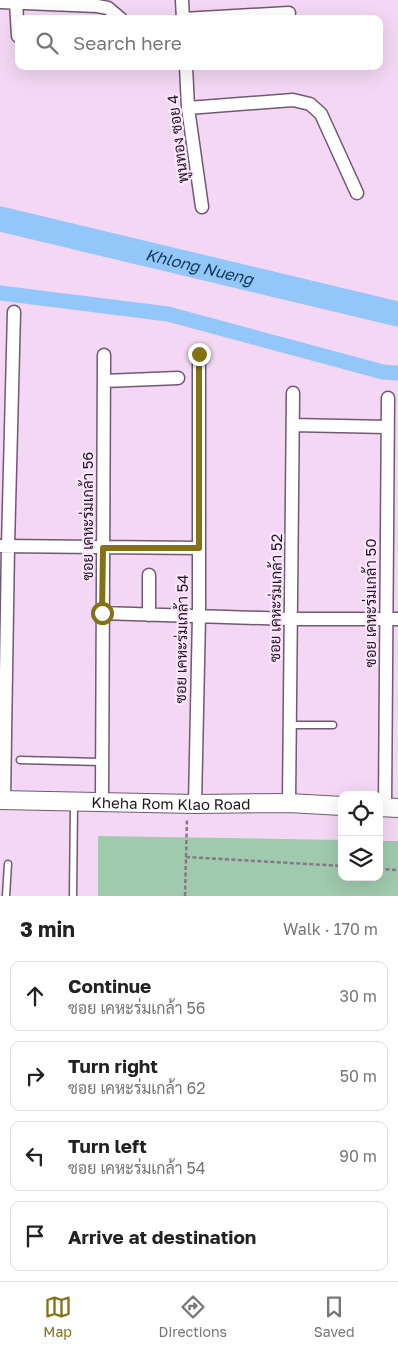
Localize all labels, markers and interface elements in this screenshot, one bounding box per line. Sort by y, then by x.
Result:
search box [15,15,383,70]
icon: search [33,29,61,57]
text: Search here [73,31,182,54]
street label: พูนทอง ซอย 4 [163,93,193,184]
water label: Khlong Nueng [144,244,256,289]
route end [188,343,211,366]
street label: ซอย เคหะร่มเกล้า 56 [78,452,96,580]
street label: ซอย เคหะร่มเกล้า 52 [265,534,285,662]
street label: ซอย เคหะร่มเกล้า 50 [361,538,379,668]
street label: ซอย เคหะร่มเกล้า 54 [171,574,191,704]
route start [91,602,114,625]
map controls [338,791,383,881]
button: locate [338,791,383,836]
street label: Kheha Rom Klao Road [91,793,251,813]
button: layers [338,836,383,881]
text: 3 min [20,916,75,942]
text: Walk · 170 m [283,919,378,939]
text: Continue [68,974,151,997]
icon: ahead [21,982,49,1010]
text: 30 m [340,986,377,1006]
text: ซอย เคหะร่มเกล้า 56 [68,998,205,1018]
text: Turn right [68,1054,158,1077]
icon: right [21,1062,49,1090]
text: 50 m [340,1066,377,1086]
text: ซอย เคหะร่มเกล้า 62 [68,1078,205,1098]
text: Turn left [68,1134,147,1157]
icon: left [21,1142,49,1170]
text: 90 m [339,1146,377,1166]
text: ซอย เคหะร่มเกล้า 54 [68,1158,206,1178]
icon: arrive [21,1222,49,1250]
text: Arrive at destination [68,1225,256,1248]
tab: Map [43,1293,72,1340]
tab: Directions [159,1293,227,1340]
tab: Saved [314,1293,355,1340]

